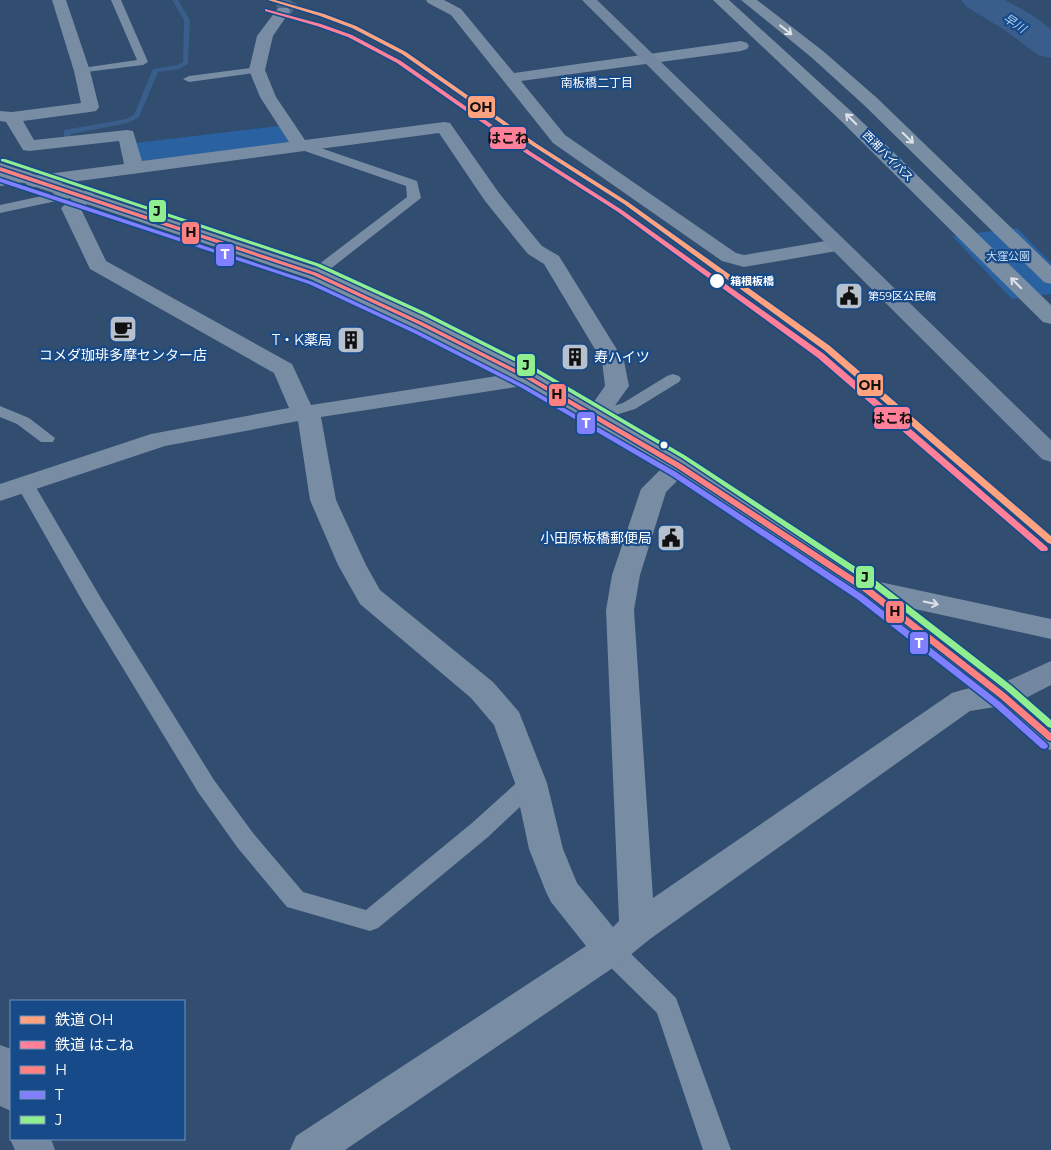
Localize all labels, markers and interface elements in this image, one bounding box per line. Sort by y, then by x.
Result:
water label: 早川 [1001,10,1031,37]
one-way arrow [780,24,793,35]
district label: 南板橋二丁目 [561,75,633,90]
line badge: OH [467,95,496,119]
text: OH [469,98,493,116]
one-way arrow [845,113,857,126]
line badge: はこね [489,126,527,150]
street label: 西湘バイパス [860,128,916,184]
text: はこね [487,129,529,147]
one-way arrow [902,131,914,144]
line badge: J [148,199,167,223]
text: J [152,202,161,220]
line badge: H [181,221,200,245]
text: H [185,223,197,241]
line badge: T [215,243,235,267]
text: T [221,245,230,263]
park label: 大窪公園 [986,249,1030,263]
marker: 箱根板橋 [708,272,726,290]
place label: 箱根板橋 [730,274,774,288]
one-way arrow [1010,278,1022,290]
public building icon: 第59区公民館 [834,281,864,311]
place label: 第59区公民館 [868,289,936,303]
cafe icon: コメダ珈琲多摩センター店 [108,314,138,344]
building icon: T・K薬局 [336,325,366,355]
place label: T・K薬局 [272,331,332,349]
building icon: 寿ハイツ [560,342,590,372]
place label: コメダ珈琲多摩センター店 [39,346,207,364]
place label: 寿ハイツ [594,348,650,366]
line badge: J [516,353,536,377]
text: J [521,356,530,374]
line badge: OH [856,373,884,397]
text: OH [858,376,882,394]
line badge: H [548,383,567,407]
text: H [551,385,563,403]
line badge: はこね [873,406,911,430]
text: はこね [871,409,913,427]
line badge: T [576,411,596,435]
text: T [582,414,591,432]
unlabelled marker [659,440,669,450]
public building icon: 小田原板橋郵便局 [656,523,686,553]
place label: 小田原板橋郵便局 [540,529,652,547]
line badge: J [855,565,875,589]
text: J [860,568,869,586]
one-way arrow [922,599,938,608]
line badge: H [885,600,905,624]
text: H [889,602,901,620]
line badge: T [909,631,929,655]
text: T [915,634,924,652]
legend [10,1000,185,1140]
text: 鉄道 OH [55,1010,114,1029]
text: 鉄道 はこね [55,1035,134,1054]
text: H [55,1060,67,1079]
text: T [55,1085,64,1104]
text: J [54,1110,63,1129]

